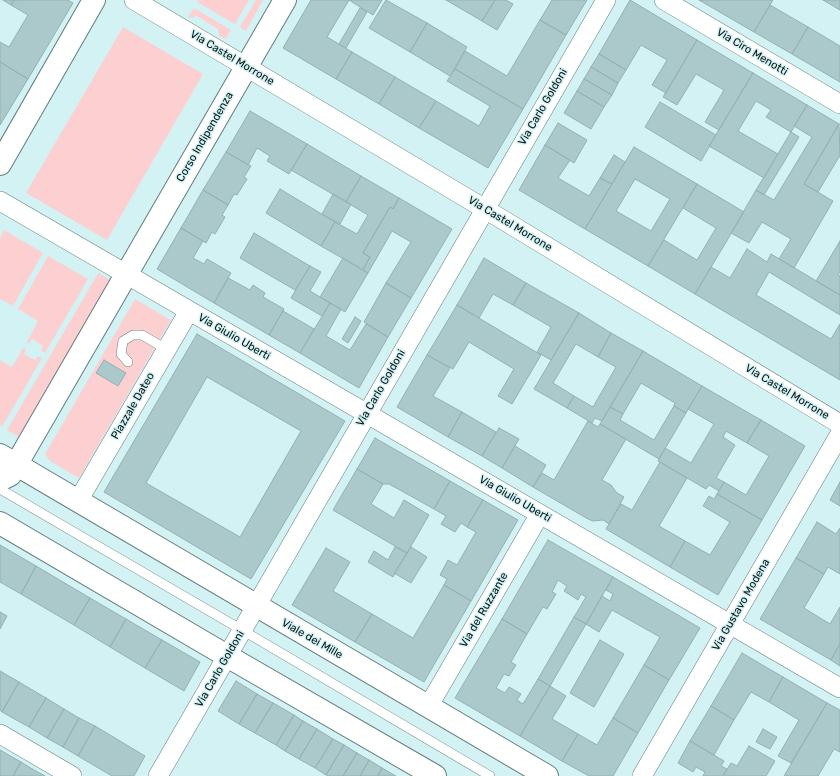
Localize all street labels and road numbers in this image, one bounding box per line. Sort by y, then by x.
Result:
street label: Via Ciro Menotti [714,26,790,78]
street label: Via Castel Morrone [188,28,276,88]
street label: Via Carlo Goldoni [516,66,570,148]
street label: Corso Indipendenza [174,90,236,184]
street label: Via Castel Morrone [466,194,554,254]
street label: Via Giulio Uberti [196,311,272,363]
street label: Via Carlo Goldoni [354,347,408,429]
street label: Via Castel Morrone [743,362,831,422]
street label: Piazzale Dateo [109,370,157,442]
street label: Via Giulio Uberti [477,473,553,525]
street label: Via Gustavo Modena [709,557,773,653]
street label: Via del Ruzzante [457,570,511,650]
street label: Viale dei Mille [279,616,345,662]
street label: Via Carlo Goldoni [193,628,247,710]

